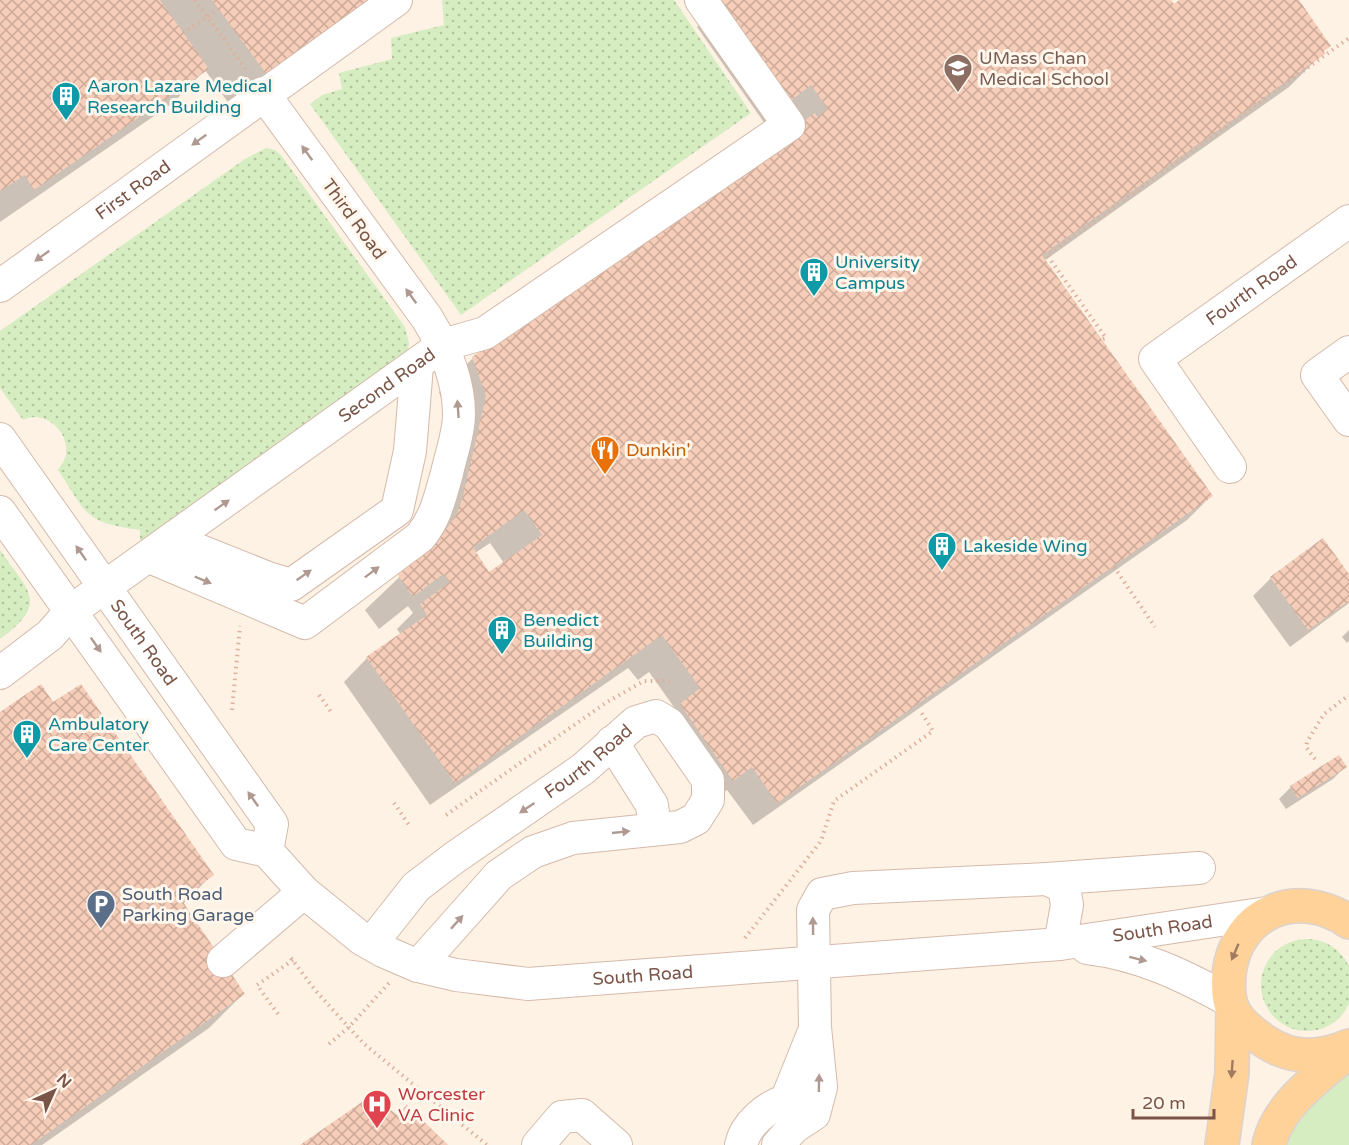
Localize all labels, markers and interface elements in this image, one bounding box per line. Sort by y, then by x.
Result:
place label: UMass Chan Medical School [979,47,1109,90]
school or university icon: UMass Chan Medical School [942,52,974,94]
place label: Aaron Lazare Medical Research Building [87,75,272,118]
building icon: Aaron Lazare Medical Research Building [50,80,82,122]
one-way arrow [191,134,207,146]
one-way arrow [301,145,313,160]
street label: First Road [91,155,175,225]
street label: Third Road [317,174,391,264]
one-way arrow [34,249,49,261]
street label: Fourth Road [1202,250,1301,330]
place label: University Campus [835,251,920,294]
building icon: University Campus [798,256,830,298]
one-way arrow [405,289,417,305]
street label: Second Road [334,343,440,427]
one-way arrow [453,400,463,419]
restaurant icon: Dunkin' [589,434,621,476]
place label: Dunkin' [626,439,691,461]
one-way arrow [214,499,230,511]
building icon: Lakeside Wing [926,530,958,572]
place label: Lakeside Wing [963,535,1088,557]
one-way arrow [75,546,87,562]
one-way arrow [365,567,380,579]
one-way arrow [296,570,312,581]
one-way arrow [195,575,212,584]
street label: South Road [106,595,182,690]
place label: Benedict Building [523,609,599,652]
building icon: Benedict Building [486,614,518,656]
one-way arrow [90,636,102,652]
place label: Ambulatory Care Center [48,713,149,756]
building icon: Ambulatory Care Center [11,718,43,760]
street label: Fourth Road [540,719,637,803]
one-way arrow [247,791,259,807]
one-way arrow [519,802,535,814]
one-way arrow [612,828,631,837]
place label: South Road Parking Garage [122,883,254,926]
parking icon: South Road Parking Garage [85,888,117,930]
street label: South Road [1111,910,1214,947]
one-way arrow [450,915,463,930]
one-way arrow [808,917,818,936]
one-way arrow [1230,943,1240,961]
one-way arrow [1129,954,1147,964]
street label: South Road [592,961,694,990]
one-way arrow [1228,1059,1237,1078]
north arrow [24,1061,84,1121]
text: N [52,1069,76,1093]
one-way arrow [814,1073,824,1092]
scale bar [1133,1082,1214,1120]
place label: Worcester VA Clinic [398,1083,485,1126]
hospital icon: Worcester VA Clinic [361,1088,393,1130]
text: 20 m [1142,1092,1186,1114]

